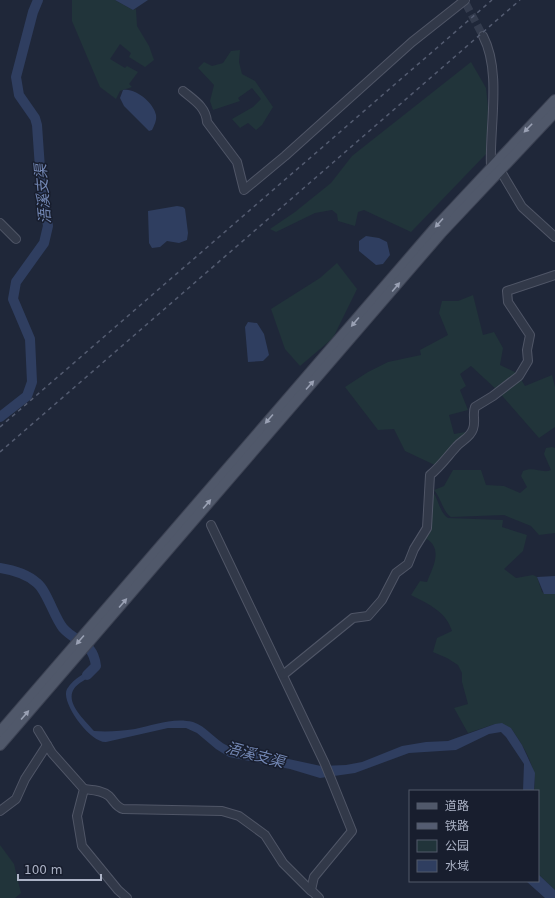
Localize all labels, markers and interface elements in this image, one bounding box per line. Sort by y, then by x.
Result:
one-way arrow [523,123,533,133]
water label: 浯溪支渠 [31,161,55,225]
one-way arrow [434,218,444,228]
one-way arrow [391,281,400,292]
one-way arrow [350,317,359,327]
one-way arrow [306,379,315,390]
one-way arrow [264,414,273,425]
one-way arrow [202,498,211,509]
one-way arrow [118,598,127,608]
one-way arrow [76,634,85,645]
one-way arrow [21,710,30,721]
water label: 浯溪支渠 [224,739,288,772]
legend [409,790,539,882]
text: 道路 [445,799,469,813]
text: 铁路 [445,819,469,833]
text: 公园 [445,839,469,853]
scale bar [18,856,101,882]
text: 水域 [445,859,469,873]
text: 100 m [24,863,62,877]

